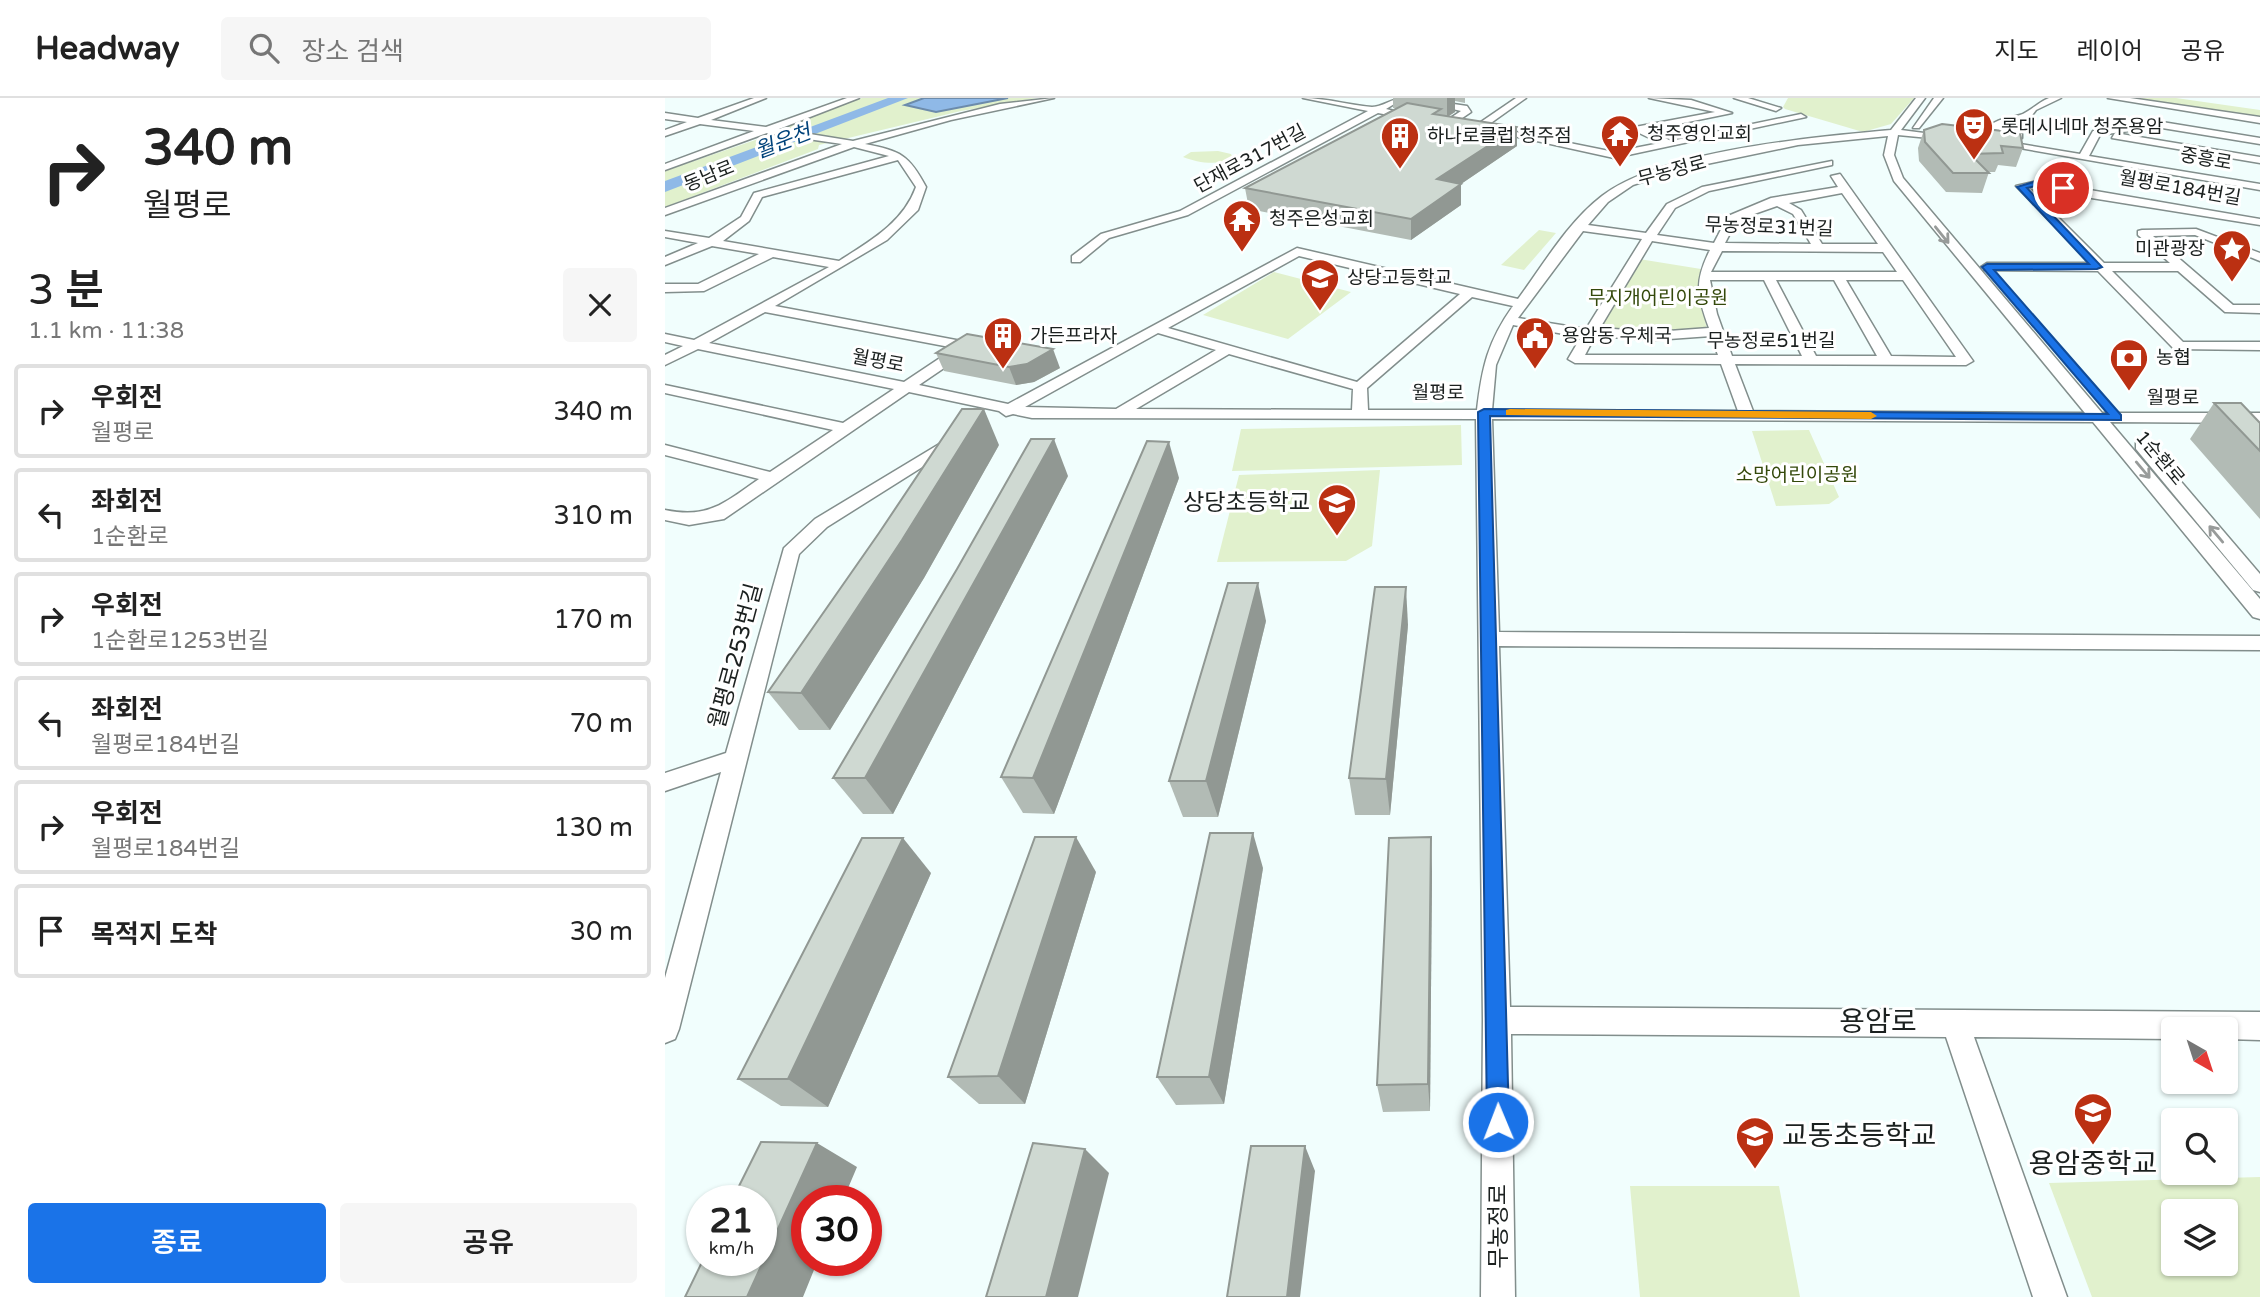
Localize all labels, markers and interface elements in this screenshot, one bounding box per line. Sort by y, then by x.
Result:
search box [221,17,711,80]
text: Headway [35,29,179,68]
icon: search [245,29,283,67]
text: 장소 검색 [301,36,404,67]
text: 지도 [1994,37,2039,66]
text: 레이어 [2077,37,2143,66]
text: 공유 [2181,37,2225,66]
theatre icon: 롯데시네마 청주용암 [1953,106,1995,161]
temple icon: 청주영인교회 [1599,113,1641,168]
building icon: 하나로클럽 청주점 [1379,115,1421,170]
place label: 롯데시네마 청주용암 [2001,116,2164,138]
text: 340 m [143,119,293,178]
water label: 월운천 [751,119,817,164]
street label: 단재로317번길 [1190,120,1310,198]
place label: 청주영인교회 [1647,123,1752,145]
place label: 하나로클럽 청주점 [1427,125,1572,147]
icon: right [28,126,119,217]
street label: 중흥로 [2178,144,2234,174]
street label: 무농정로 [1635,151,1709,191]
street label: 동남로 [681,156,737,196]
pin [2033,158,2093,218]
street label: 월평로184번길 [2117,166,2243,210]
icon: arrive [2044,169,2082,207]
text: 월평로 [143,187,231,225]
temple icon: 청주은성교회 [1221,198,1263,253]
place label: 청주은성교회 [1269,208,1374,230]
street label: 무농정로31번길 [1704,214,1834,240]
one-way arrow [1935,225,1950,243]
place icon: 미관광장 [2211,228,2253,283]
place label: 미관광장 [2135,238,2205,260]
school or university icon: 상당고등학교 [1299,257,1341,312]
text: 3 분 [28,265,104,316]
place label: 상당고등학교 [1347,267,1452,289]
button: close [563,268,637,342]
park label: 무지개어린이공원 [1588,287,1728,309]
building icon: 가든프라자 [982,315,1024,370]
public building icon: 용암동 우체국 [1514,315,1556,370]
text: 1.1 km · 11:38 [28,317,184,345]
place label: 가든프라자 [1030,325,1117,347]
place label: 용암동 우체국 [1562,325,1672,347]
street label: 무농정로51번길 [1707,330,1835,352]
bank icon: 농협 [2108,337,2150,392]
street label: 월평로 [850,345,906,377]
place label: 농협 [2156,347,2191,369]
text: 우회전 [91,382,163,413]
street label: 월평로 [1412,382,1464,404]
street label: 월평로 [2147,387,2199,409]
icon: right [32,392,70,430]
text: 340 m [553,396,633,427]
text: 월평로 [91,419,154,447]
street label: 1순환로 [2131,426,2189,490]
one-way arrow [2135,461,2150,479]
park label: 소망어린이공원 [1736,464,1858,486]
school or university icon: 상당초등학교 [1316,482,1358,537]
text: 좌회전 [91,486,163,517]
place label: 상당초등학교 [1183,489,1310,517]
icon: left [32,496,70,534]
text: 310 m [553,500,633,531]
text: 1순환로 [91,523,169,551]
one-way arrow [2208,526,2224,544]
street label: 월평로253번길 [703,580,769,732]
text: 우회전 [91,590,163,621]
icon: right [32,600,70,638]
text: 170 m [553,604,633,635]
text: 1순환로1253번길 [91,627,269,655]
text: 좌회전 [91,694,163,725]
icon: left [32,704,70,742]
text: 70 m [570,708,633,739]
text: 월평로184번길 [91,731,240,759]
text: 우회전 [91,798,163,829]
icon: right [32,808,70,846]
text: 130 m [553,812,633,843]
text: 월평로184번길 [91,835,240,863]
icon: arrive [32,912,70,950]
text: 30 m [570,916,633,947]
text: 목적지 도착 [91,919,217,950]
street label: 용암로 [1839,1005,1917,1039]
north arrow [2161,1017,2238,1094]
map controls [2161,1017,2238,1276]
position arrow [1461,1085,1535,1159]
school or university icon: 용암중학교 [2072,1091,2114,1146]
button: search [2161,1108,2238,1185]
school or university icon: 교동초등학교 [1734,1115,1776,1170]
place label: 교동초등학교 [1782,1119,1937,1153]
place label: 용암중학교 [2029,1147,2157,1181]
street label: 무농정로 [1485,1184,1513,1268]
speed limit sign: 30 [791,1185,882,1276]
button: layers [2161,1199,2238,1276]
text: 21 [710,1200,753,1242]
button: 종료 [28,1203,326,1283]
button: 공유 [340,1203,637,1283]
text: km/h [709,1237,754,1259]

